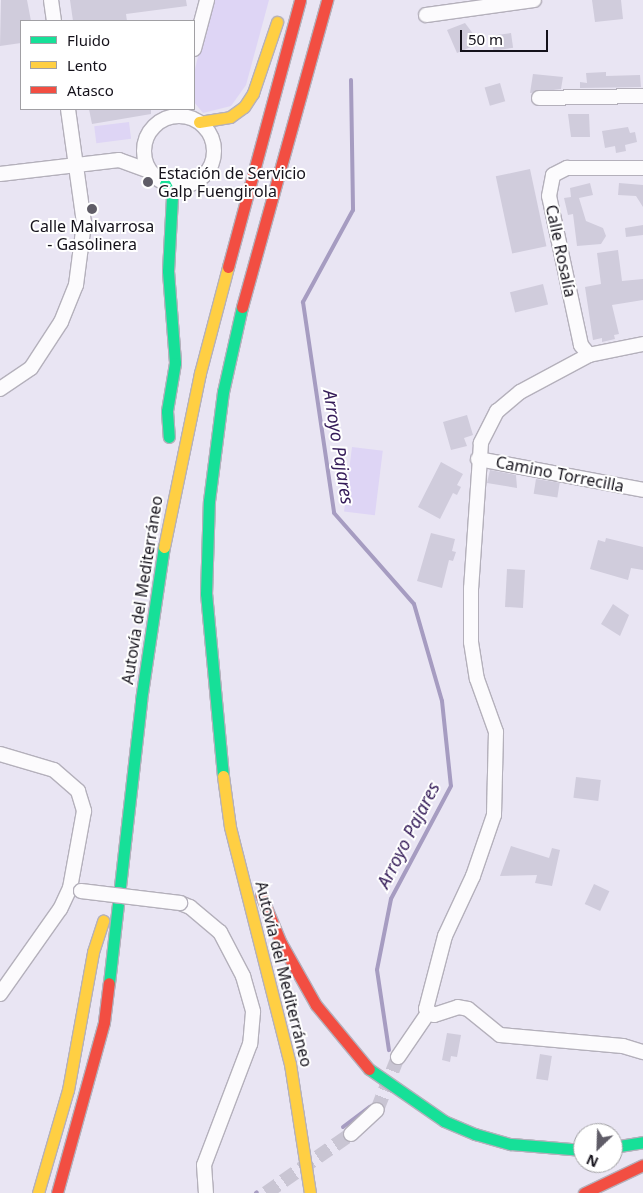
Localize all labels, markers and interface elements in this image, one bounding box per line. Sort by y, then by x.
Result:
legend [20,20,195,110]
scale bar [463,20,550,52]
text: 50 m [468,29,503,49]
text: Fluido [67,30,110,50]
text: Lento [67,55,107,75]
text: Atasco [67,80,114,100]
place label: Estación de Servicio Galp Fuengirola [158,163,306,201]
marker: Estación de Servicio Galp Fuengirola [142,176,154,188]
marker: Calle Malvarrosa - Gasolinera [86,203,98,215]
street label: Calle Rosalía [542,203,580,299]
place label: Calle Malvarrosa - Gasolinera [30,216,154,254]
water label: Arroyo Pajares [319,388,359,506]
street label: Camino Torrecilla [494,452,626,496]
street label: Autovía del Mediterráneo [118,494,166,686]
water label: Arroyo Pajares [372,778,444,892]
street label: Autovía del Mediterráneo [252,879,316,1069]
north arrow [573,1123,623,1173]
text: N [583,1150,601,1172]

